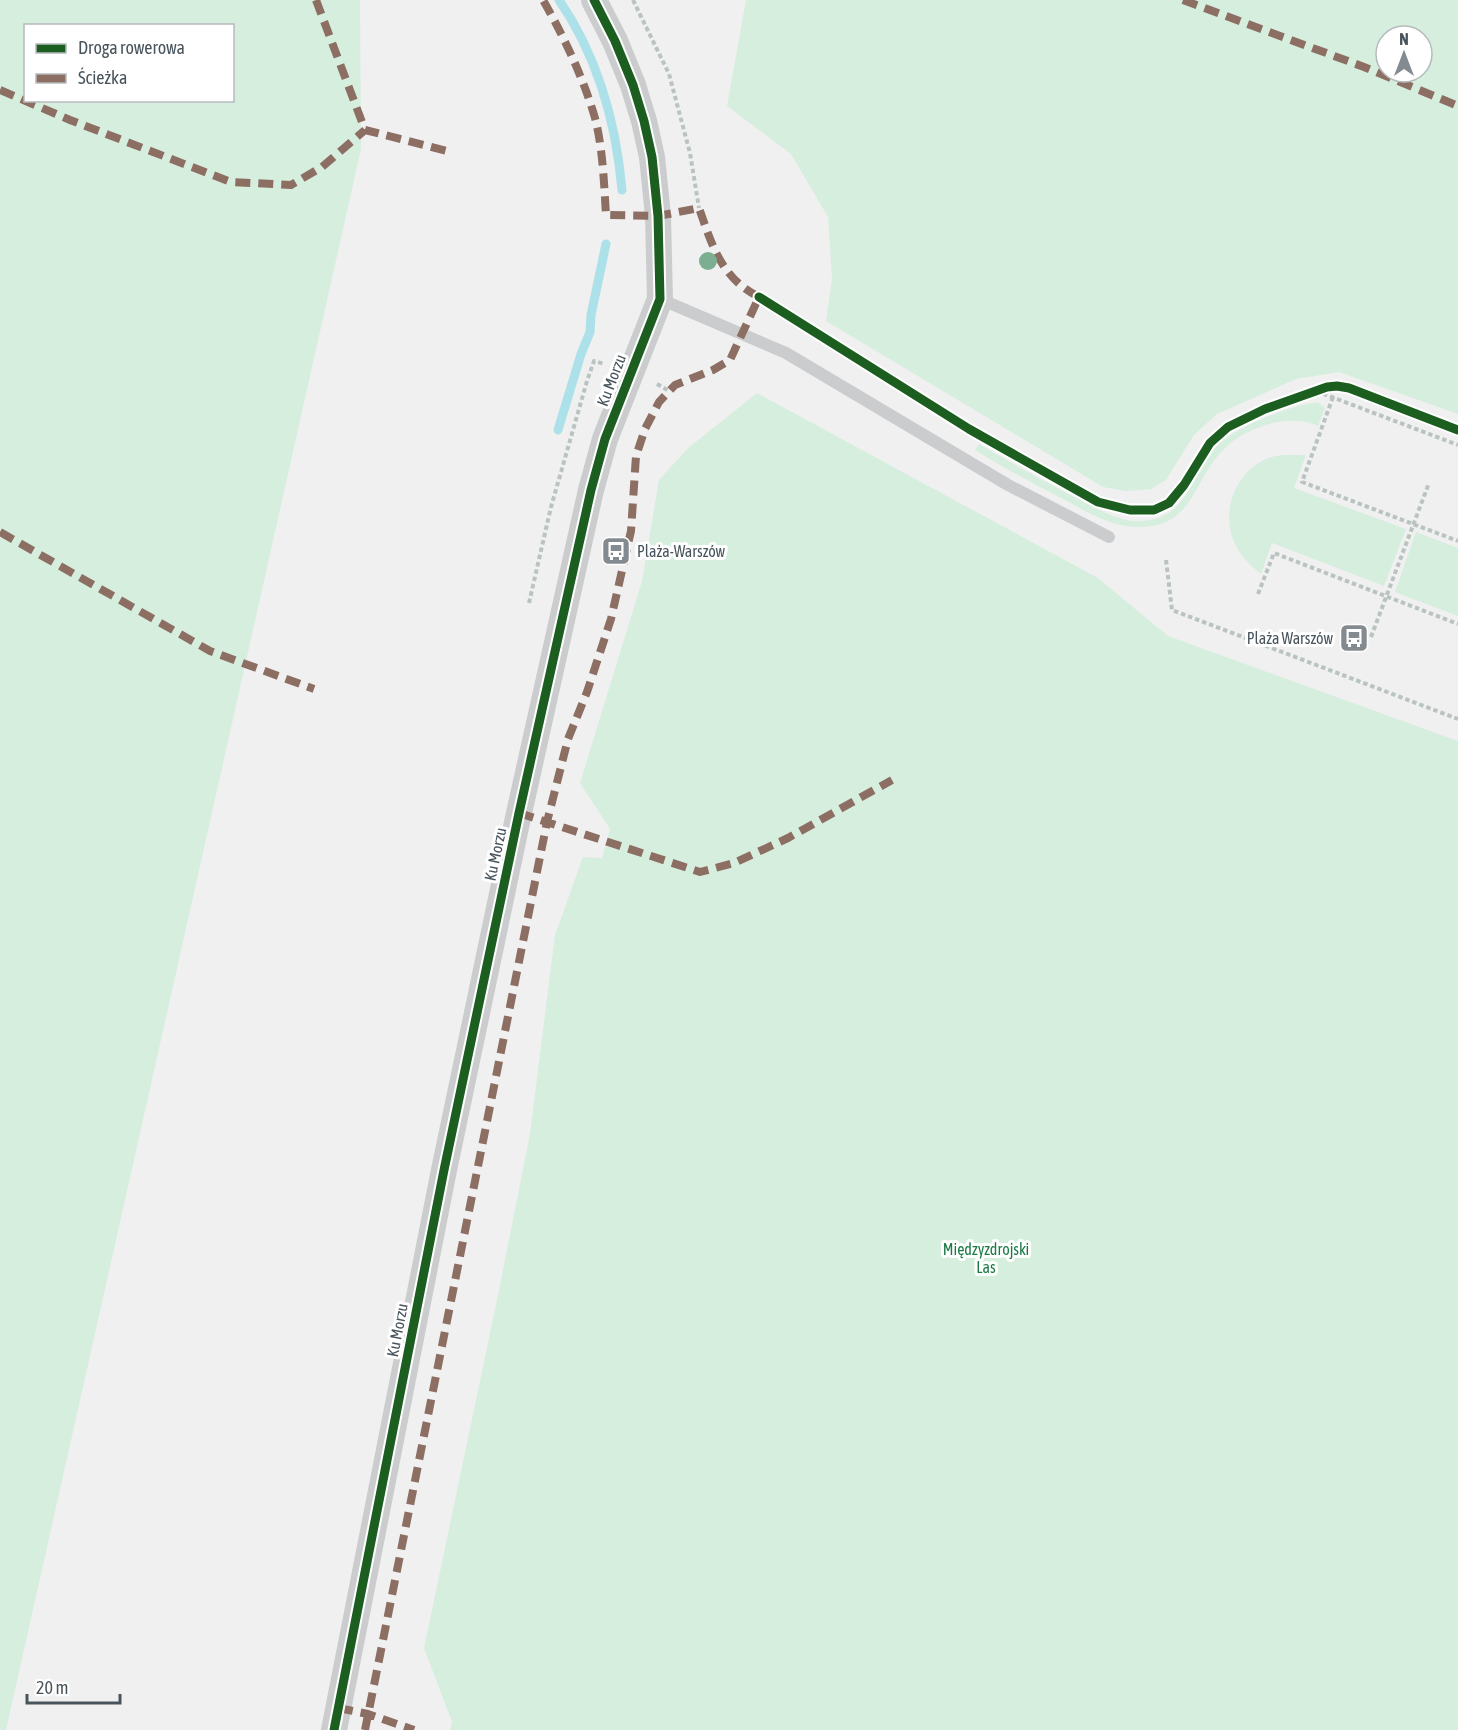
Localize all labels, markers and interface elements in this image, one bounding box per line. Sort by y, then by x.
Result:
legend [24,24,234,102]
north arrow [1374,24,1434,84]
text: N [1399,30,1409,48]
text: Droga rowerowa [78,37,185,58]
text: Ścieżka [78,67,127,88]
street label: Ku Morzu [593,352,629,408]
bus stop icon: Plaża-Warszów [600,535,632,567]
place label: Plaża-Warszów [637,542,726,560]
bus stop icon: Plaża Warszów [1338,622,1370,654]
place label: Plaża Warszów [1247,629,1333,647]
street label: Ku Morzu [481,826,509,882]
park label: Międzyzdrojski Las [943,1240,1029,1276]
street label: Ku Morzu [383,1302,411,1358]
scale bar [27,1667,120,1705]
text: 20 m [36,1677,68,1698]

